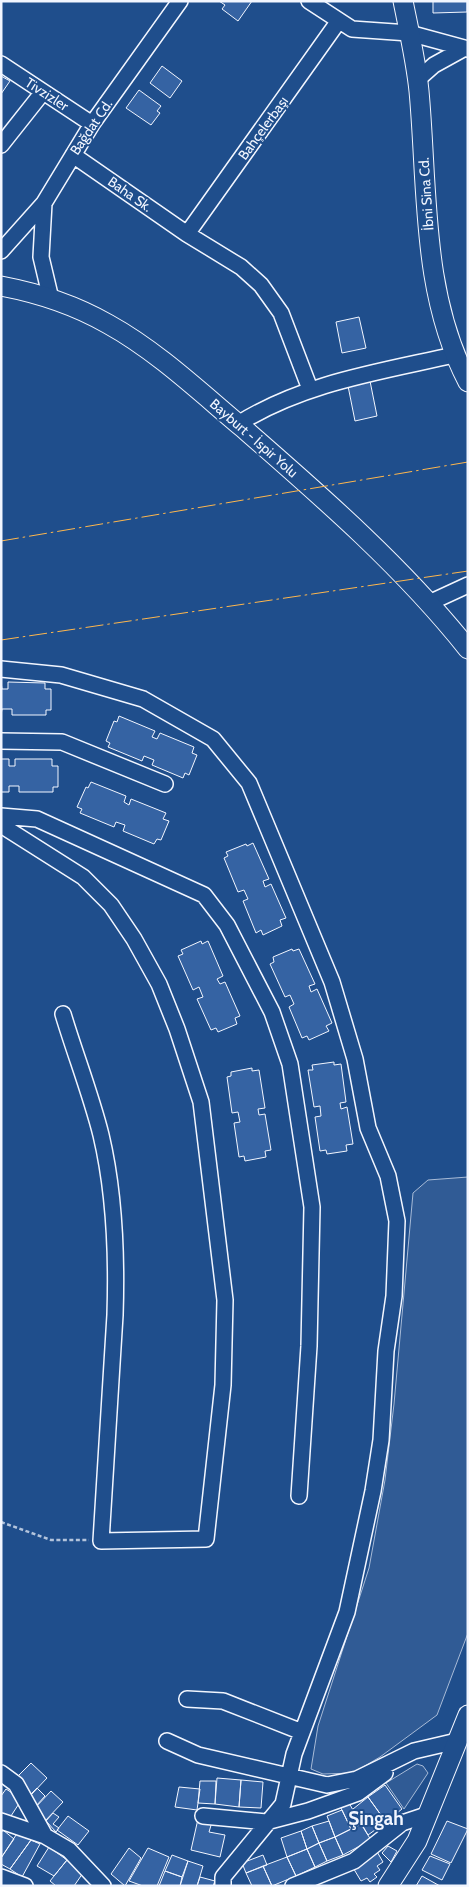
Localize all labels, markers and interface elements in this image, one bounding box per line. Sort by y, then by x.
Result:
street label: Tivzizler [22,73,73,115]
street label: Bahçelerbaşı [234,93,292,163]
street label: Bağdat Cd. [66,96,116,158]
street label: İbni Sina Cd. [414,157,438,231]
street label: Baha Sk. [104,172,156,216]
street label: Bayburt - İspir Yolu [206,395,302,481]
district label: Şingah [348,1807,404,1830]

